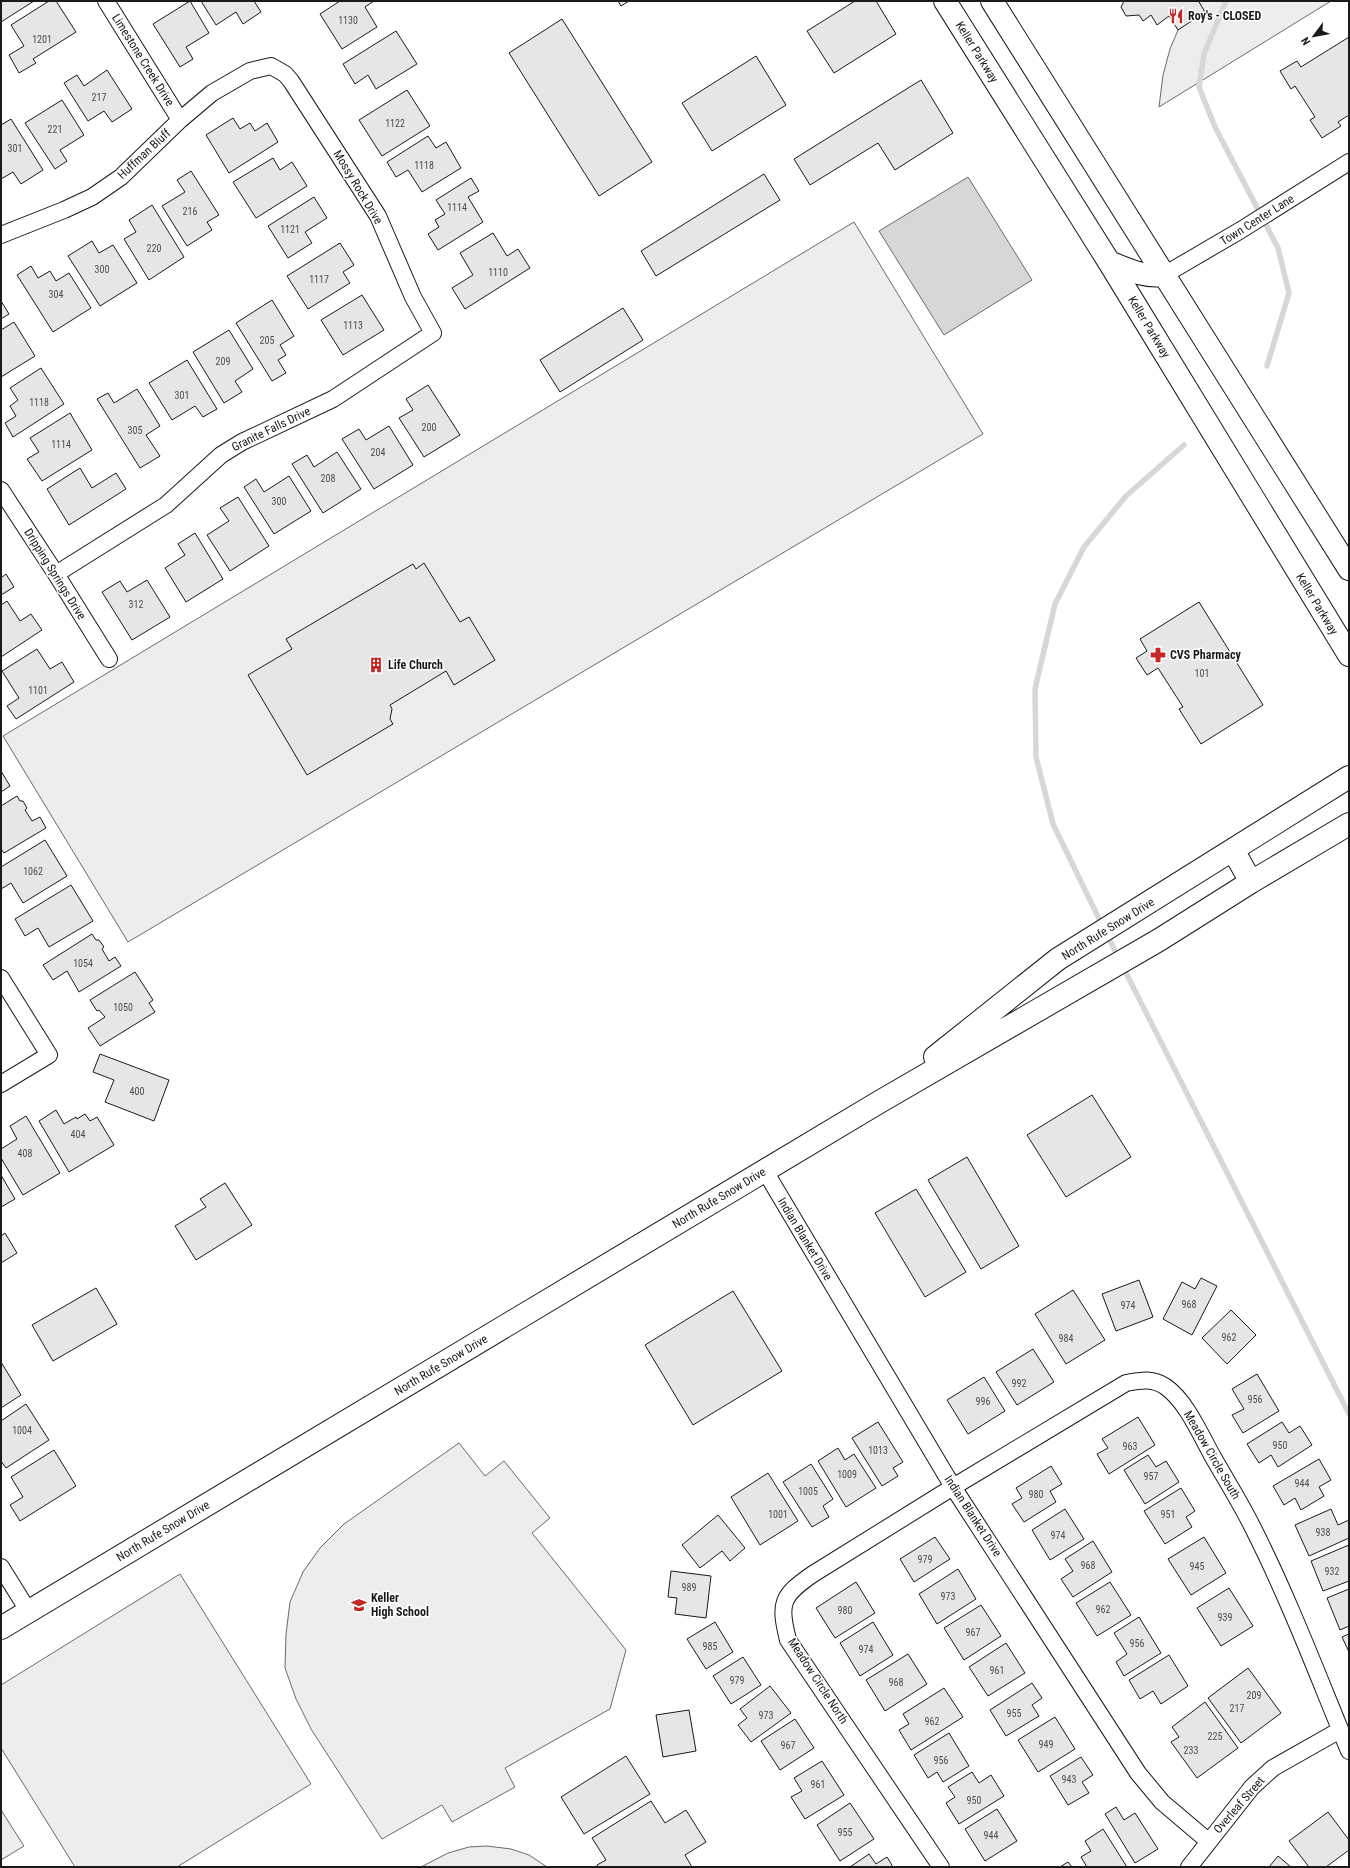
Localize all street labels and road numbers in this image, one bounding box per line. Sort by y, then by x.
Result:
street label: Limestone Creek Drive [109,11,177,109]
street label: Keller Parkway [953,19,1001,85]
street label: Huffman Bluff [115,126,173,182]
street label: Mossy Rock Drive [330,147,386,227]
street label: Town Center Lane [1217,191,1297,248]
street label: Keller Parkway [1125,294,1173,360]
street label: Granite Falls Drive [229,404,313,454]
street label: Dripping Springs Drive [21,526,89,622]
street label: Keller Parkway [1293,571,1341,637]
street label: North Rufe Snow Drive [1059,895,1157,963]
street label: North Rufe Snow Drive [670,1164,768,1231]
street label: Indian Blanket Drive [775,1195,835,1283]
street label: North Rufe Snow Drive [392,1331,490,1398]
street label: Meadow Circle South [1181,1408,1243,1502]
street label: Indian Blanket Drive [942,1473,1005,1559]
street label: North Rufe Snow Drive [114,1497,212,1564]
street label: Meadow Circle North [785,1635,851,1727]
street label: Overleaf Street [1211,1774,1268,1836]

